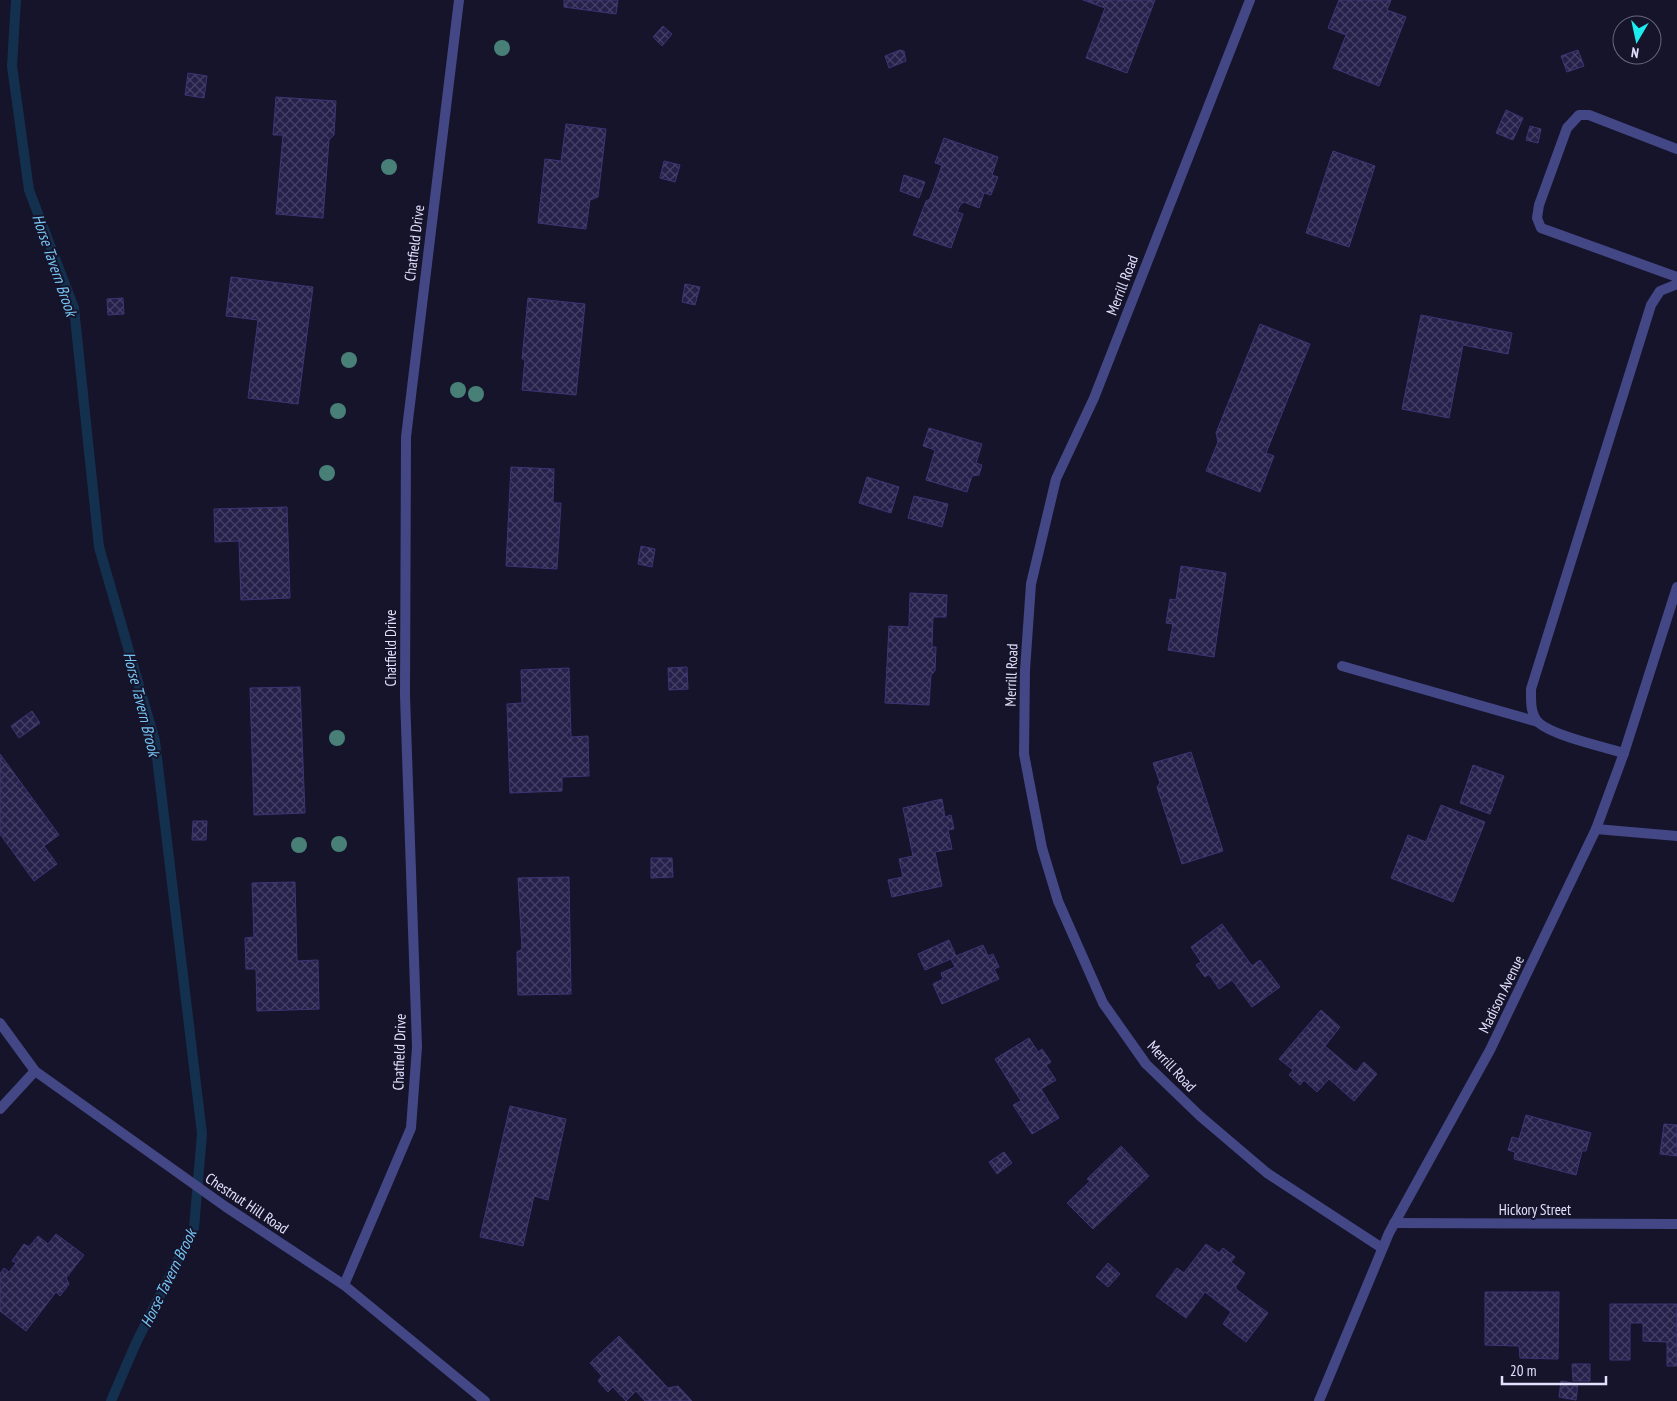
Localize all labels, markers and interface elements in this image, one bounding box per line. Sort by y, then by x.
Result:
north arrow [1612,15,1662,65]
text: N [1630,43,1640,62]
street label: Chatfield Drive [400,204,428,282]
water label: Horse Tavern Brook [28,211,82,320]
street label: Merrill Road [1102,252,1142,318]
street label: Chatfield Drive [381,610,400,686]
street label: Merrill Road [1000,643,1022,707]
water label: Horse Tavern Brook [119,650,165,760]
street label: Madison Avenue [1474,952,1528,1036]
street label: Chatfield Drive [388,1013,410,1091]
street label: Merrill Road [1144,1036,1200,1096]
street label: Chestnut Hill Road [202,1168,292,1238]
street label: Hickory Street [1499,1200,1571,1219]
water label: Horse Tavern Brook [136,1224,201,1330]
scale bar [1502,1354,1606,1386]
text: 20 m [1510,1361,1536,1380]

